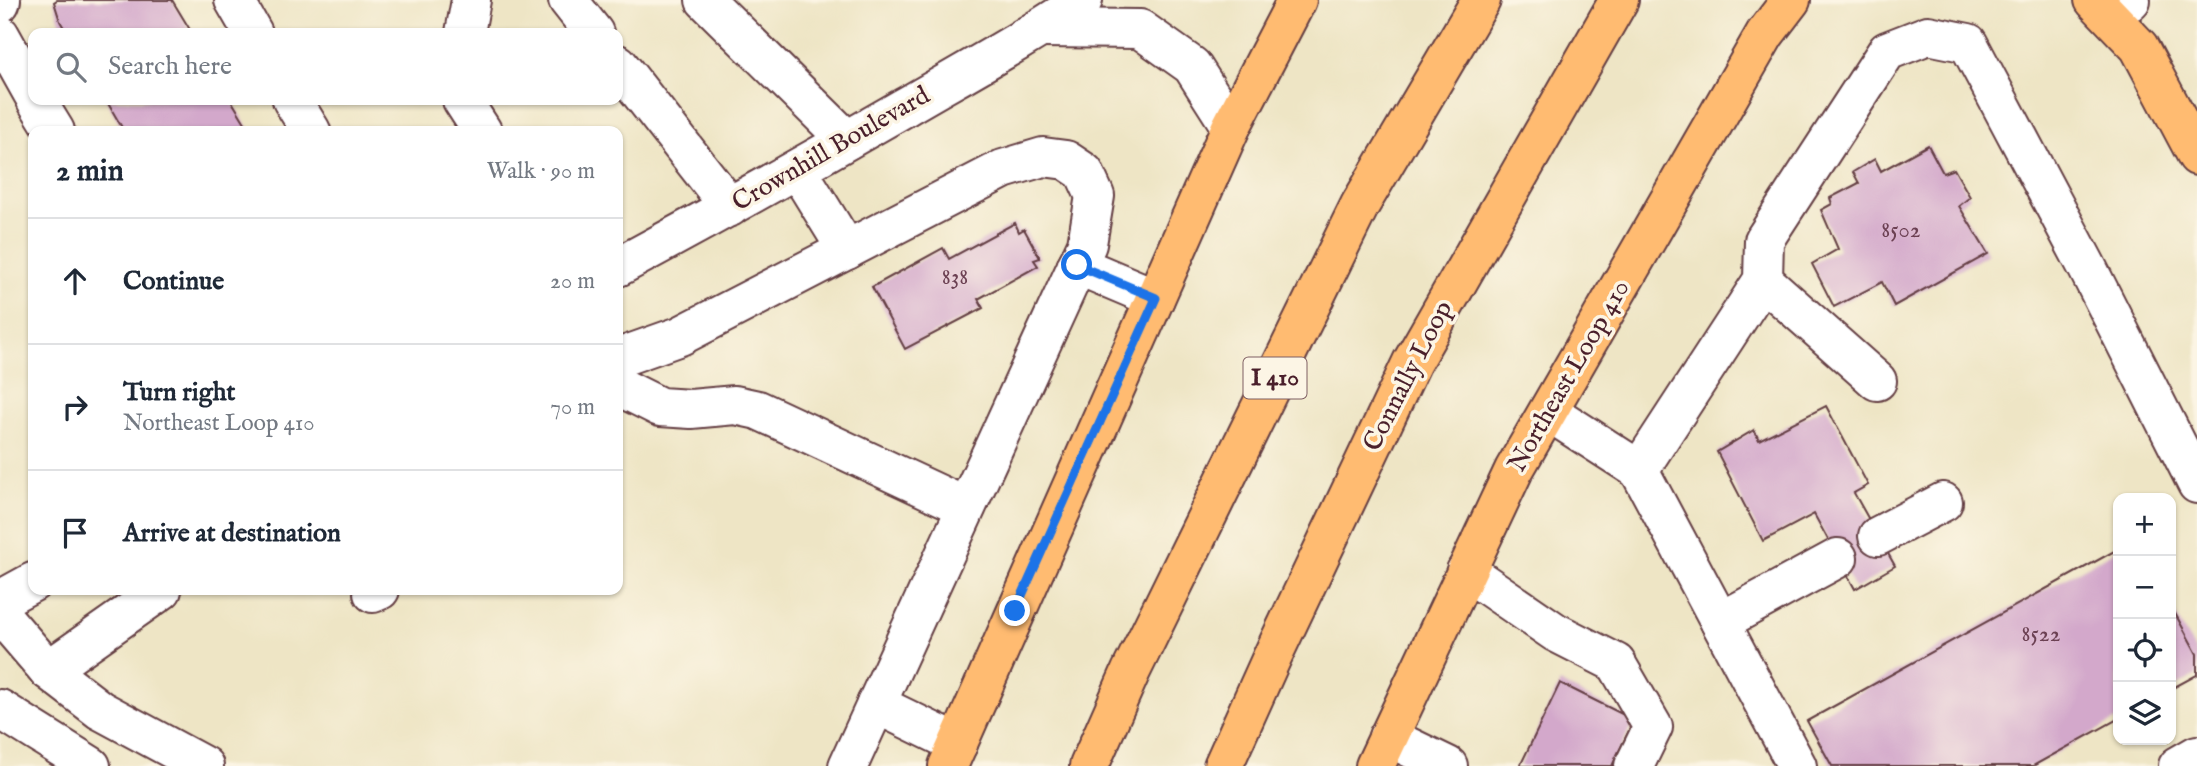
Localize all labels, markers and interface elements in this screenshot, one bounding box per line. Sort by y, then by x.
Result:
search box [28,28,623,105]
icon: search [52,48,90,86]
text: Search here [108,50,232,83]
street label: Crownhill Boulevard [726,79,936,219]
text: 2 min [56,153,124,191]
text: Walk · 90 m [487,157,595,186]
house number: 8502 [1881,216,1921,245]
route start [1061,249,1092,280]
icon: ahead [56,262,94,300]
house number: 838 [942,263,968,292]
text: Continue [123,265,224,298]
text: 20 m [550,267,595,296]
street label: Northeast Loop 410 [1501,274,1637,478]
street label: Connally Loop [1356,295,1460,457]
road number: I 410 [1244,358,1306,398]
text: Turn right [123,376,236,409]
icon: right [56,388,94,426]
text: 70 m [550,393,595,422]
text: Northeast Loop 410 [123,409,314,438]
map controls [2113,493,2176,745]
button: + [2113,493,2176,556]
icon: arrive [56,514,94,552]
text: Arrive at destination [123,517,341,550]
button: − [2113,556,2176,619]
route end [999,595,1030,626]
button: locate [2113,619,2176,682]
house number: 8522 [2022,620,2060,649]
button: layers [2113,682,2176,745]

